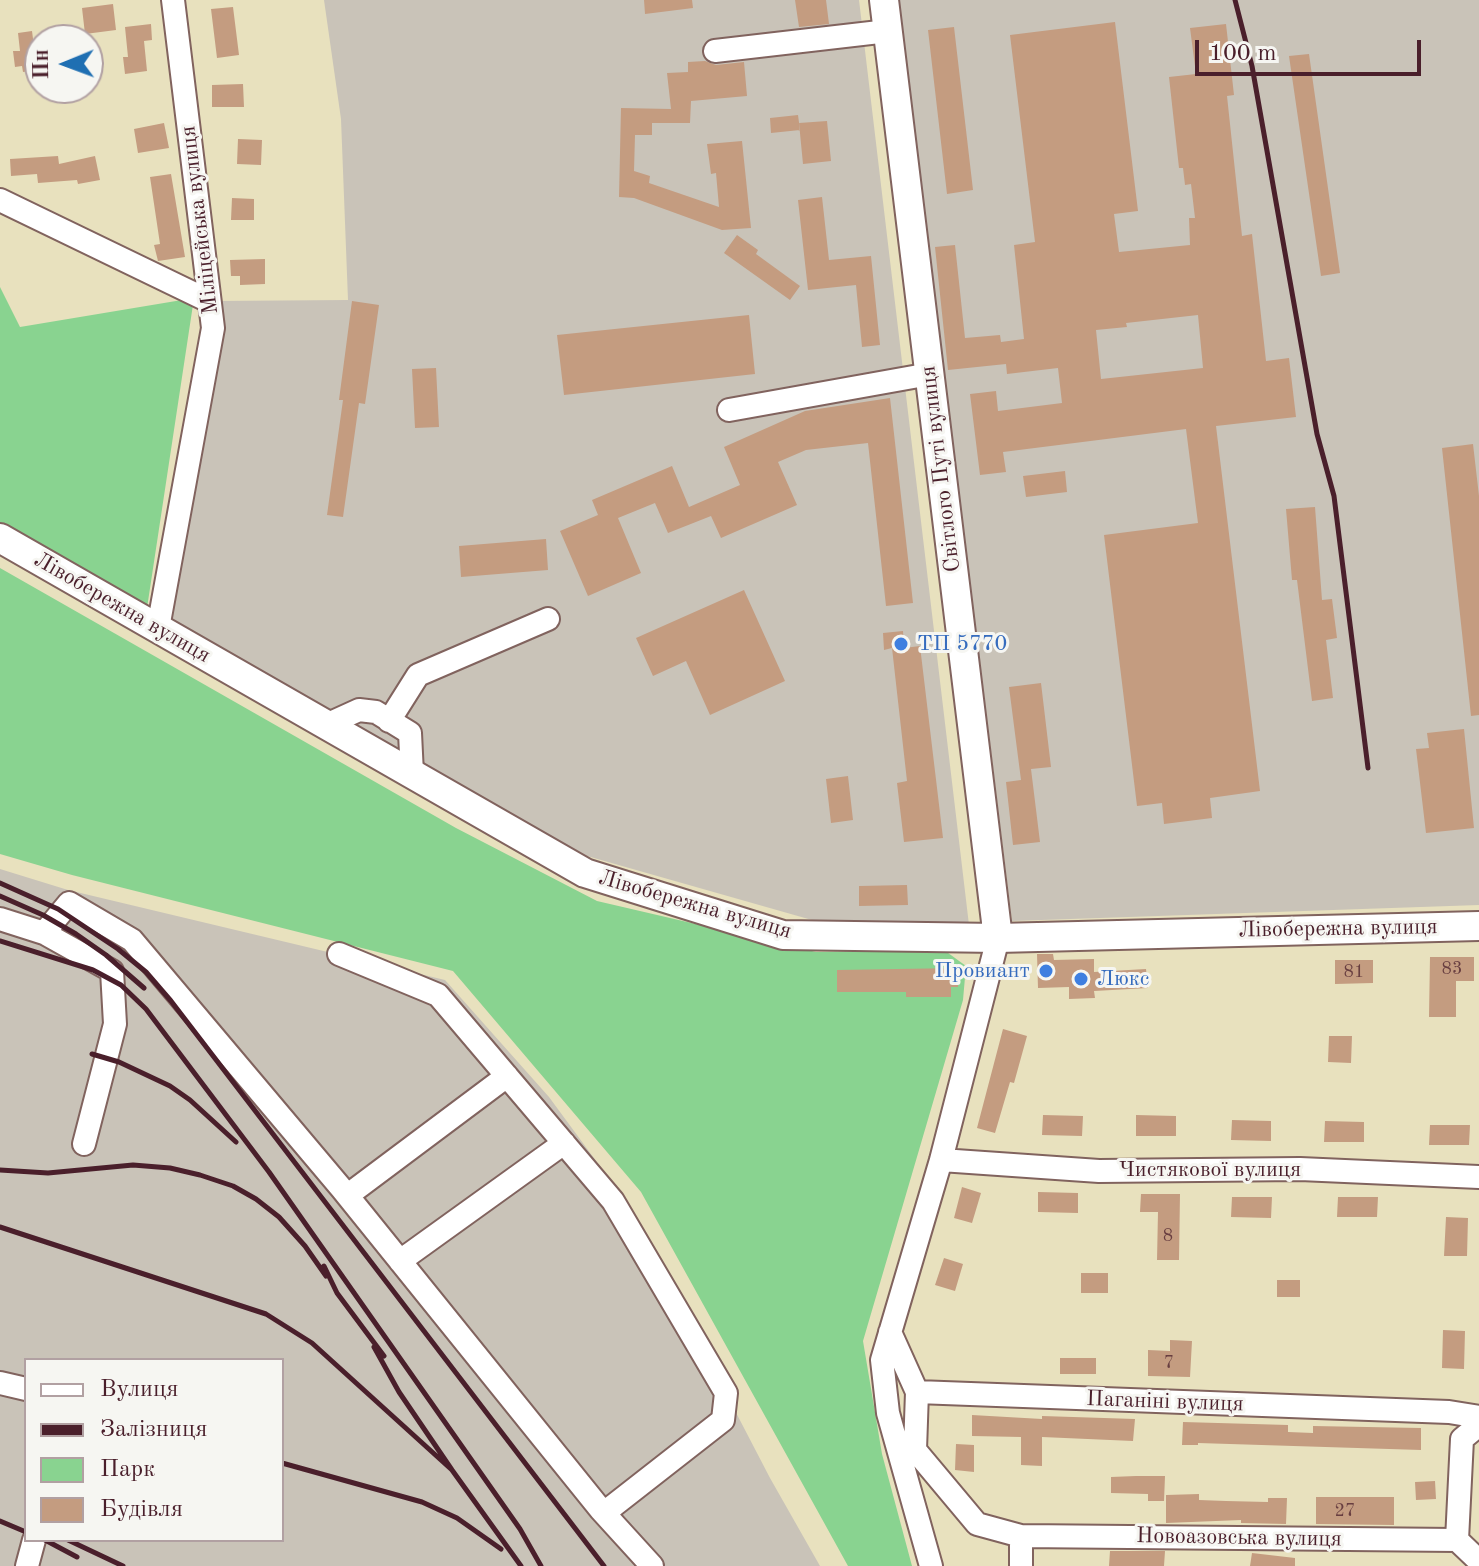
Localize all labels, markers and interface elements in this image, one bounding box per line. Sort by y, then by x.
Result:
north arrow [24,24,104,104]
scale bar [1199,24,1425,74]
text: 100 m [1209,42,1277,66]
text: Пн [31,49,53,80]
street label: Міліцейська вулиця [175,124,225,316]
street label: Світлого Путі вулиця [915,364,967,574]
street label: Лівобережна вулиця [29,547,215,669]
place label: ТП 5770 [917,631,1007,657]
marker: ТП 5770 [892,635,910,653]
street label: Лівобережна вулиця [596,865,794,945]
street label: Лівобережна вулиця [1238,914,1438,944]
place label: Провиант [935,958,1030,984]
house number: 83 [1442,958,1462,980]
house number: 81 [1344,961,1364,983]
marker: Провиант [1037,962,1055,980]
place label: Люкс [1097,966,1149,992]
marker: Люкс [1072,970,1090,988]
street label: Чистякової вулиця [1119,1157,1301,1183]
house number: 8 [1163,1225,1173,1247]
house number: 7 [1164,1352,1174,1374]
legend [24,1358,284,1542]
text: Вулиця [100,1378,179,1402]
street label: Паганіні вулиця [1086,1386,1244,1418]
text: Залізниця [100,1418,208,1442]
text: Парк [100,1458,155,1482]
text: Будівля [100,1498,183,1522]
house number: 27 [1335,1500,1355,1522]
street label: Новоазовська вулиця [1136,1523,1342,1553]

